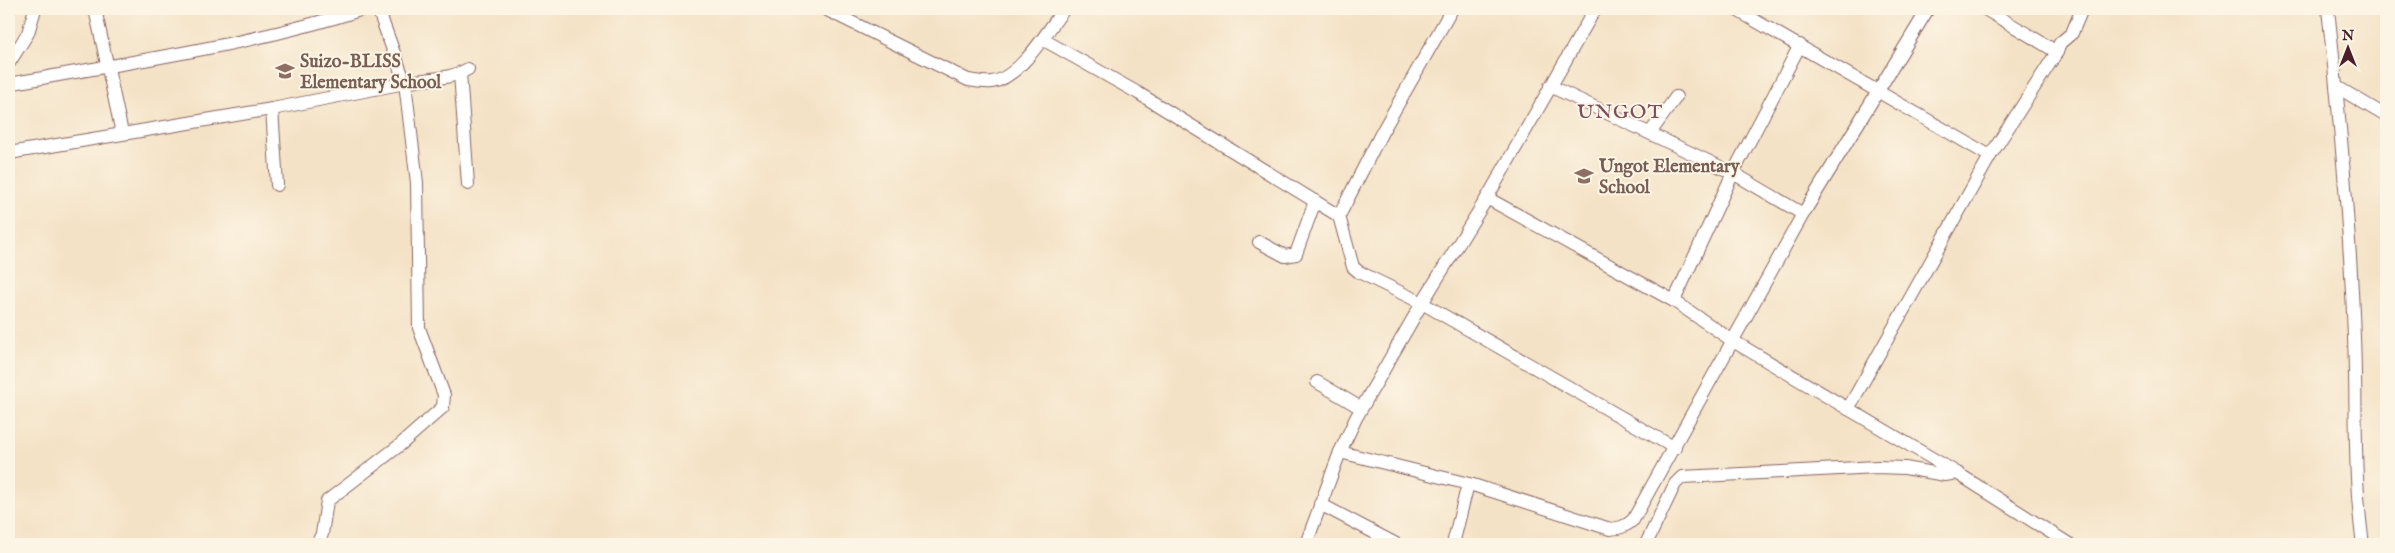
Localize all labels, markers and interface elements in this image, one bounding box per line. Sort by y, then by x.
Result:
north arrow [2322,22,2372,72]
text: N [2341,27,2354,45]
place label: Suizo-BLISS Elementary School [300,51,442,95]
school or university icon: Suizo-BLISS Elementary School [274,60,296,82]
district label: UNGOT [1577,100,1663,125]
place label: Ungot Elementary School [1598,156,1741,200]
school or university icon: Ungot Elementary School [1573,165,1595,187]

